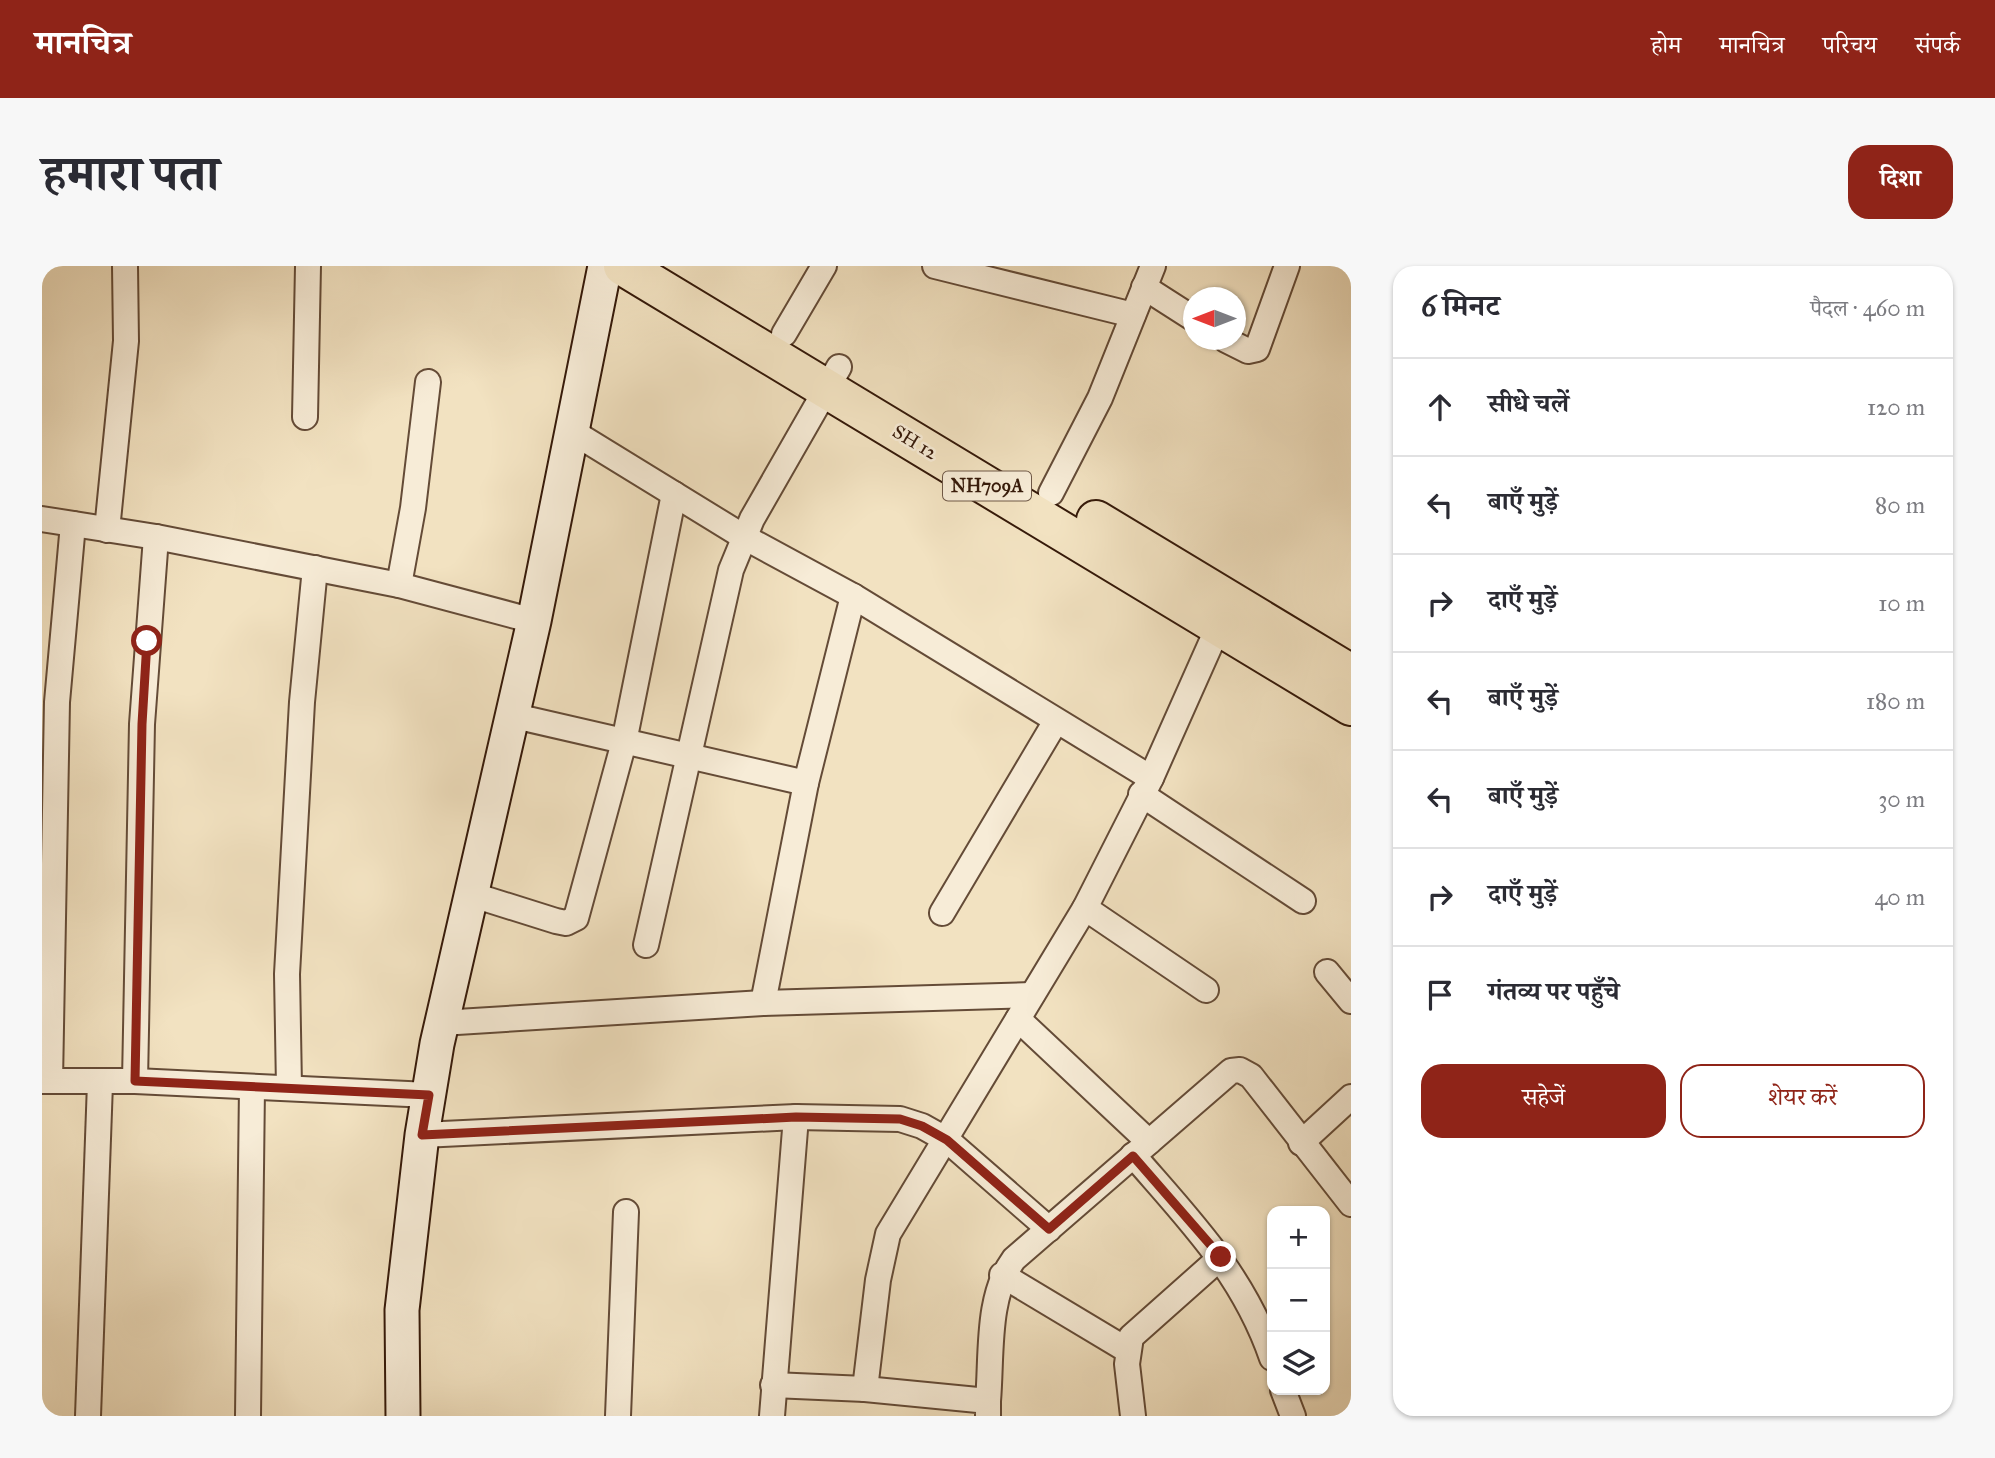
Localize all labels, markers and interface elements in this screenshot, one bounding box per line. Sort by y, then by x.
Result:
text: मानचित्र [35,23,131,63]
text: होम [1651,30,1681,60]
text: मानचित्र [1719,30,1785,60]
text: परिचय [1823,30,1877,60]
text: संपर्क [1915,30,1960,60]
text: हमारा पता [42,144,219,203]
button: दिशा [1848,145,1953,219]
north arrow [1183,287,1246,350]
text: 6 मिनट [1421,288,1500,324]
text: पैदल · 460 m [1810,294,1925,322]
text: सीधे चलें [1488,387,1569,419]
icon: ahead [1421,388,1459,426]
text: 120 m [1867,393,1925,421]
street label: SH 12 [888,420,942,465]
road number: NH709A [943,471,1031,500]
text: बाएँ मुड़ें [1488,485,1558,517]
icon: left [1421,486,1459,524]
text: 80 m [1875,491,1925,519]
text: दाएँ मुड़ें [1488,583,1557,615]
icon: right [1421,584,1459,622]
text: 10 m [1878,589,1925,617]
route start [131,625,162,656]
text: बाएँ मुड़ें [1488,681,1558,713]
icon: left [1421,682,1459,720]
text: 180 m [1866,687,1925,715]
text: बाएँ मुड़ें [1488,779,1558,811]
icon: left [1421,780,1459,818]
text: 30 m [1878,785,1925,813]
text: दाएँ मुड़ें [1488,877,1557,909]
icon: right [1421,878,1459,916]
text: 40 m [1875,883,1925,911]
text: गंतव्य पर पहुँचे [1488,975,1619,1007]
icon: arrive [1421,976,1459,1014]
button: सहेजें [1421,1064,1666,1138]
button: शेयर करें [1680,1064,1925,1138]
map controls [1267,1206,1330,1395]
button: + [1267,1206,1330,1269]
route end [1205,1241,1236,1272]
button: − [1267,1269,1330,1332]
button: layers [1267,1332,1330,1395]

